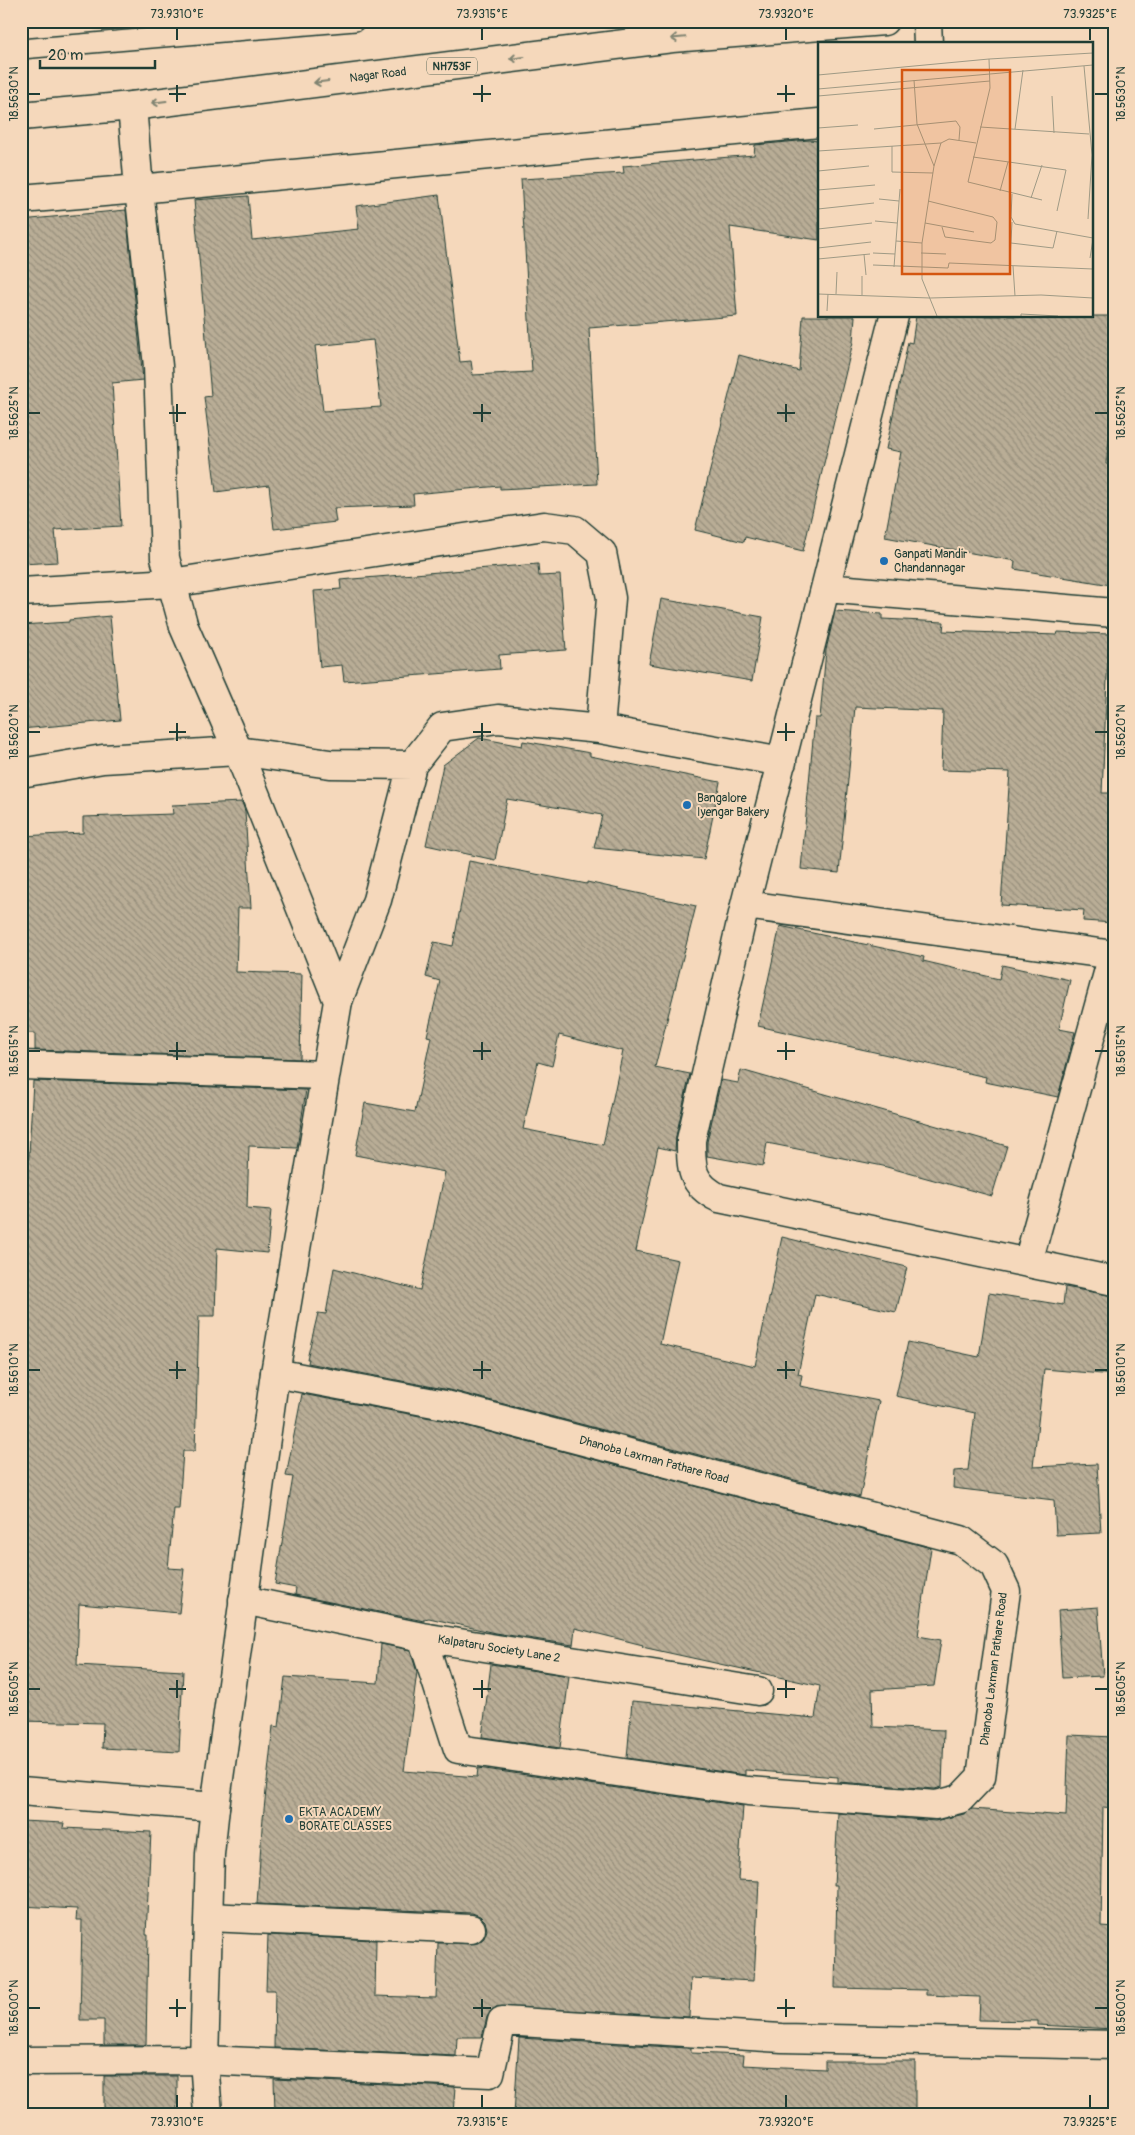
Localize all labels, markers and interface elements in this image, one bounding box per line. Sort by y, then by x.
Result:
text: 73.9310°E [151,7,203,22]
text: 73.9315°E [456,7,508,22]
text: 73.9320°E [759,7,813,22]
text: 73.9325°E [1063,7,1117,22]
one-way arrow [670,33,686,43]
scale bar [40,38,155,70]
inset map [818,42,1092,318]
text: 20 m [48,46,83,65]
one-way arrow [509,53,525,63]
road number: NH753F [427,58,477,74]
street label: Nagar Road [349,64,407,86]
text: 18.5630°N [7,66,22,122]
text: 18.5630°N [1114,66,1129,122]
one-way arrow [313,77,329,87]
one-way arrow [152,98,168,108]
text: 18.5625°N [7,386,22,440]
text: 18.5625°N [1114,386,1129,440]
place label: Ganpati Mandir Chandannagar [894,547,968,576]
marker: Ganpati Mandir Chandannagar [878,555,890,567]
text: 18.5620°N [7,704,22,760]
text: 18.5620°N [1114,704,1129,760]
place label: Bangalore Iyengar Bakery [697,791,769,820]
marker: Bangalore Iyengar Bakery [681,799,693,811]
text: 18.5615°N [7,1025,22,1077]
text: 18.5615°N [1114,1025,1129,1077]
text: 18.5610°N [7,1343,22,1397]
text: 18.5610°N [1114,1343,1129,1397]
street label: Dhanoba Laxman Pathare Road [578,1433,731,1487]
street label: Dhanoba Laxman Pathare Road [977,1591,1011,1747]
street label: Kalpataru Society Lane 2 [437,1632,562,1666]
text: 18.5605°N [7,1662,22,1716]
text: 18.5605°N [1114,1662,1129,1716]
place label: EKTA ACADEMY BORATE CLASSES [299,1805,392,1834]
marker: EKTA ACADEMY BORATE CLASSES [283,1813,295,1825]
text: 18.5600°N [7,1980,22,2036]
text: 18.5600°N [1114,1980,1129,2036]
text: 73.9310°E [151,2115,203,2130]
text: 73.9315°E [456,2115,508,2130]
text: 73.9320°E [759,2115,813,2130]
text: 73.9325°E [1063,2115,1117,2130]

